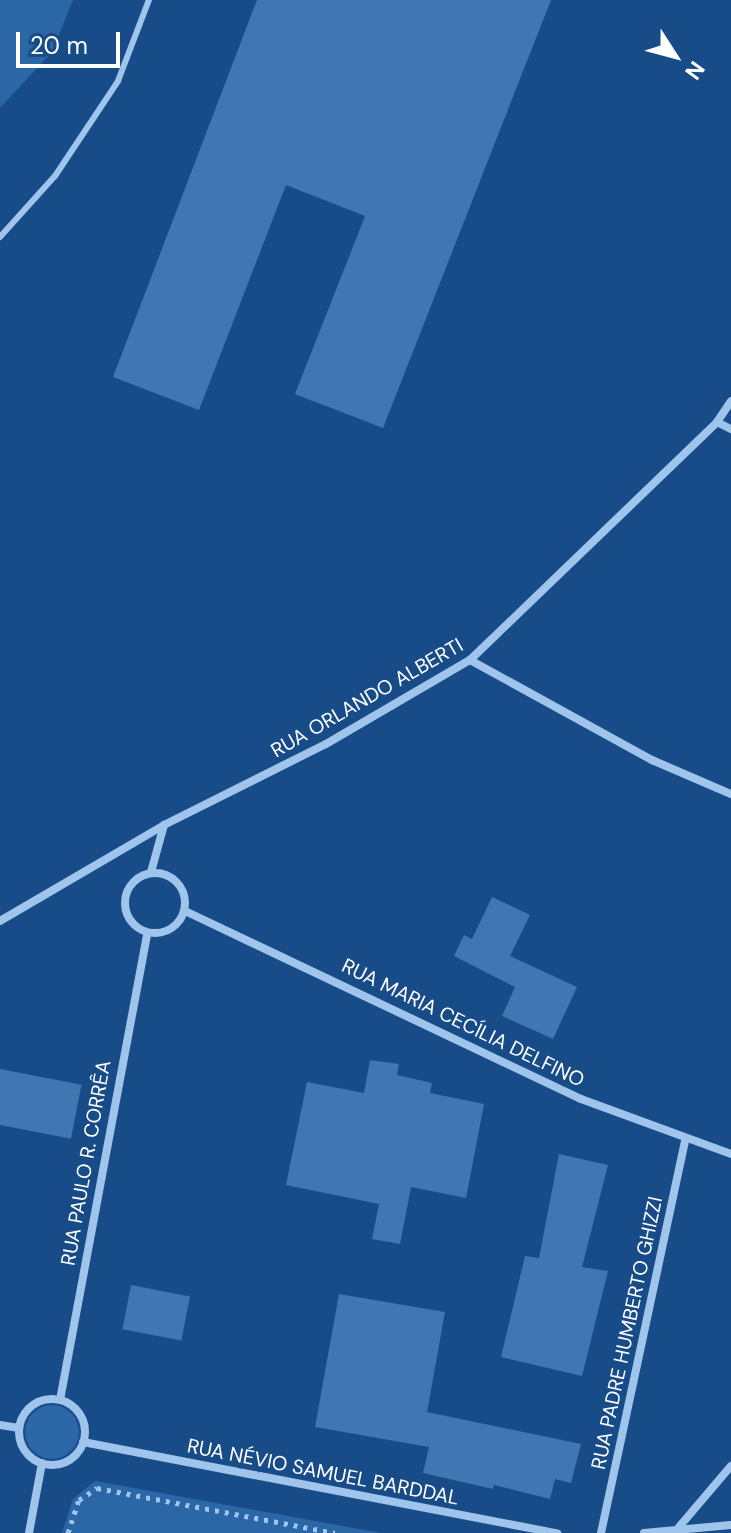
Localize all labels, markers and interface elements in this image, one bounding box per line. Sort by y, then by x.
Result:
scale bar [20,16,124,66]
north arrow [635,16,715,96]
text: 20 m [30,30,88,61]
text: N [678,55,711,85]
street label: RUA ORLANDO ALBERTI [267,633,467,763]
street label: RUA MARIA CECÍLIA DELFINO [338,954,588,1092]
street label: RUA PAULO R. CORRÊA [56,1059,116,1267]
street label: RUA PADRE HUMBERTO GHIZZI [586,1194,668,1472]
street label: RUA NÉVIO SAMUEL BARDDAL [185,1434,461,1510]

